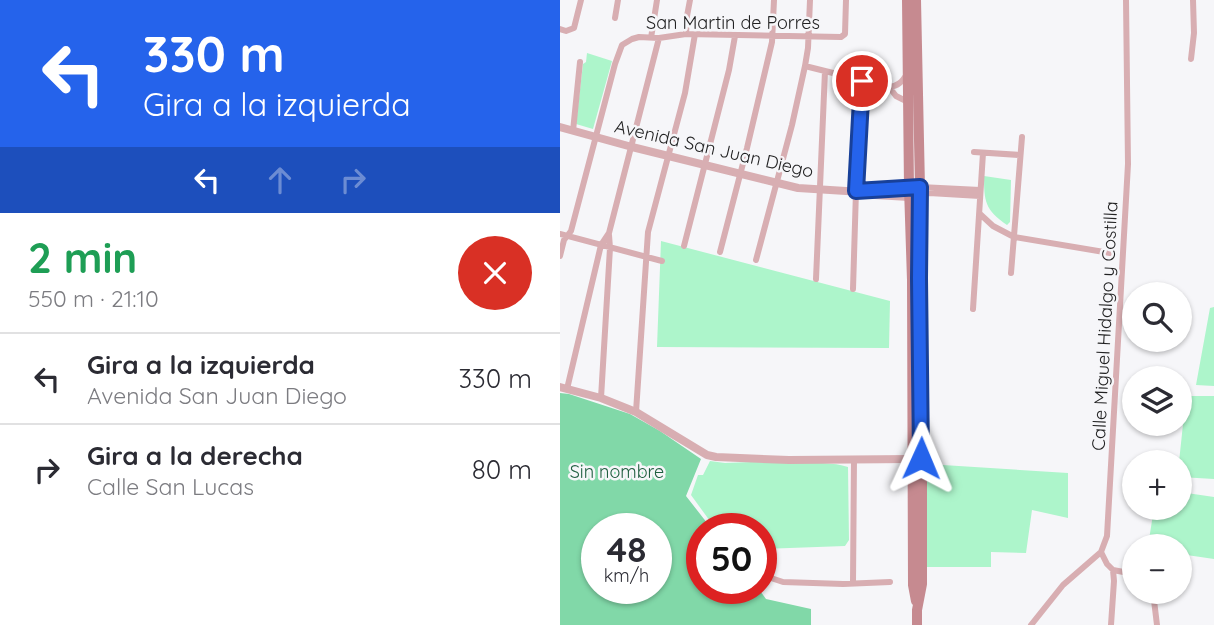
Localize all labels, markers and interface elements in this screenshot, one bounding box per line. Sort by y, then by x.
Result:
street label: San Martin de Porres [646,11,820,34]
text: 330 m [143,23,285,84]
icon: left [28,28,119,119]
pin [832,51,892,111]
icon: arrive [843,62,881,100]
text: Gira a la izquierda [143,84,411,124]
street label: Avenida San Juan Diego [612,114,816,183]
icon: left [188,161,226,199]
icon: ahead [261,161,299,199]
icon: right [334,161,372,199]
street label: Calle Miguel Hidalgo y Costilla [1086,201,1123,451]
text: 2 min [28,231,137,284]
button: close [458,236,532,310]
map controls [1122,282,1192,604]
button: search [1122,282,1192,352]
text: 550 m · 21:10 [28,284,159,313]
text: Gira a la izquierda [87,348,315,381]
icon: left [28,360,66,398]
text: 330 m [458,362,532,395]
button: layers [1122,366,1192,436]
text: Avenida San Juan Diego [87,381,347,410]
position arrow [884,421,958,495]
text: Gira a la derecha [87,439,303,472]
button: + [1122,450,1192,520]
icon: right [28,451,66,489]
text: 80 m [472,453,532,486]
park label: Sin nombre [570,460,664,483]
text: Calle San Lucas [87,472,254,501]
speed limit sign: 50 [686,513,777,604]
text: 48 [607,527,646,571]
button: − [1122,534,1192,604]
text: km/h [604,564,649,587]

